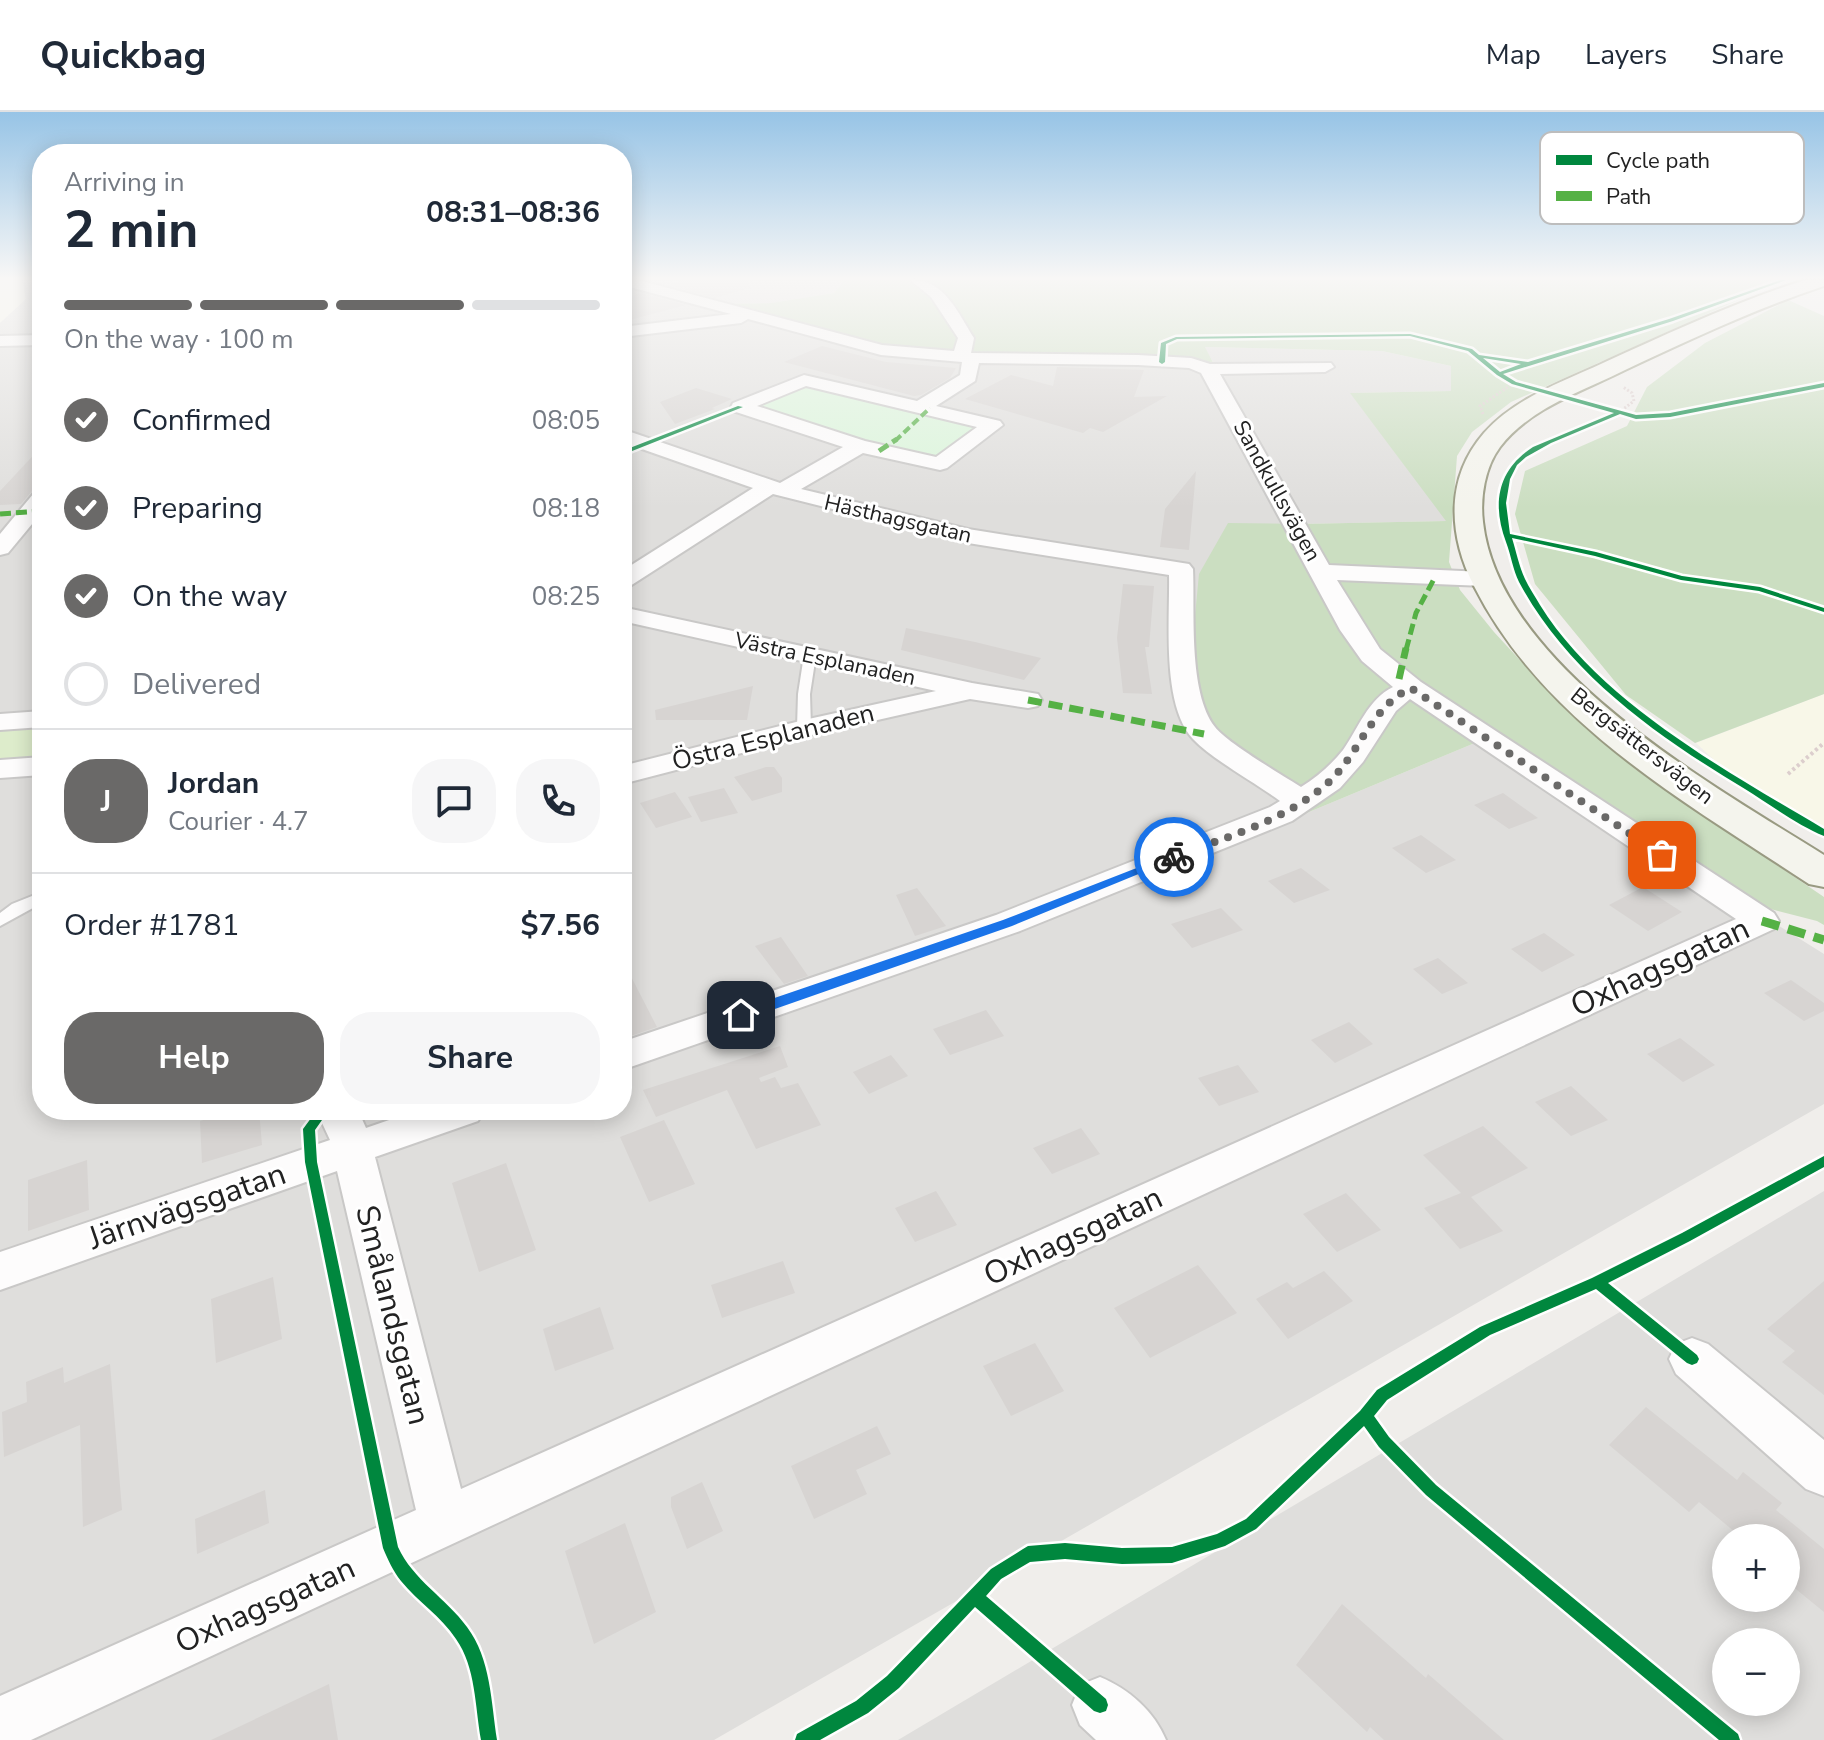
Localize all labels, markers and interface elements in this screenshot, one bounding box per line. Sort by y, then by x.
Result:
text: Quickbag [40,30,206,81]
text: Map [1486,36,1541,74]
text: Layers [1585,36,1667,74]
text: Share [1711,36,1784,74]
legend [1540,132,1804,224]
text: Cycle path [1606,146,1710,176]
text: Arriving in [64,165,185,200]
text: Path [1606,182,1651,212]
text: 08:31–08:36 [426,192,600,233]
text: 2 min [64,194,199,265]
text: On the way · 100 m [64,322,293,357]
icon: check [64,398,108,442]
text: Confirmed [132,400,272,441]
text: 08:05 [532,403,600,438]
street label: Sandkullsvägen [1226,415,1328,567]
icon: check [64,486,108,530]
street label: Hästhagsgatan [821,487,975,551]
text: Preparing [132,488,263,529]
text: 08:18 [532,491,600,526]
icon: check [64,574,108,618]
text: On the way [132,576,287,617]
text: 08:25 [532,579,600,614]
street label: Västra Esplanaden [731,625,918,693]
text: Delivered [132,664,261,705]
street label: Bergsättersvägen [1564,681,1720,811]
street label: Östra Esplanaden [668,695,878,779]
button: chat [412,759,496,843]
button: phone [516,759,600,843]
text: Jordan [168,763,259,804]
text: J [101,781,111,822]
text: Courier · 4.7 [168,804,309,839]
courier [1134,817,1214,897]
pin [1628,821,1696,889]
icon: bag [1640,833,1684,877]
icon: bike [1152,835,1196,879]
text: Order #1781 [64,905,239,946]
text: $7.56 [521,905,600,946]
street label: Oxhagsgatan [1564,907,1756,1027]
pin [707,981,775,1049]
icon: home [719,993,763,1037]
button: Help [64,1012,324,1104]
button: Share [340,1012,600,1104]
street label: Järnvägsgatan [82,1152,291,1260]
street label: Oxhagsgatan [977,1176,1169,1296]
street label: Smålandsgatan [345,1201,441,1429]
map controls [1712,1524,1800,1716]
button: + [1712,1524,1800,1612]
street label: Oxhagsgatan [168,1546,362,1664]
button: − [1712,1628,1800,1716]

